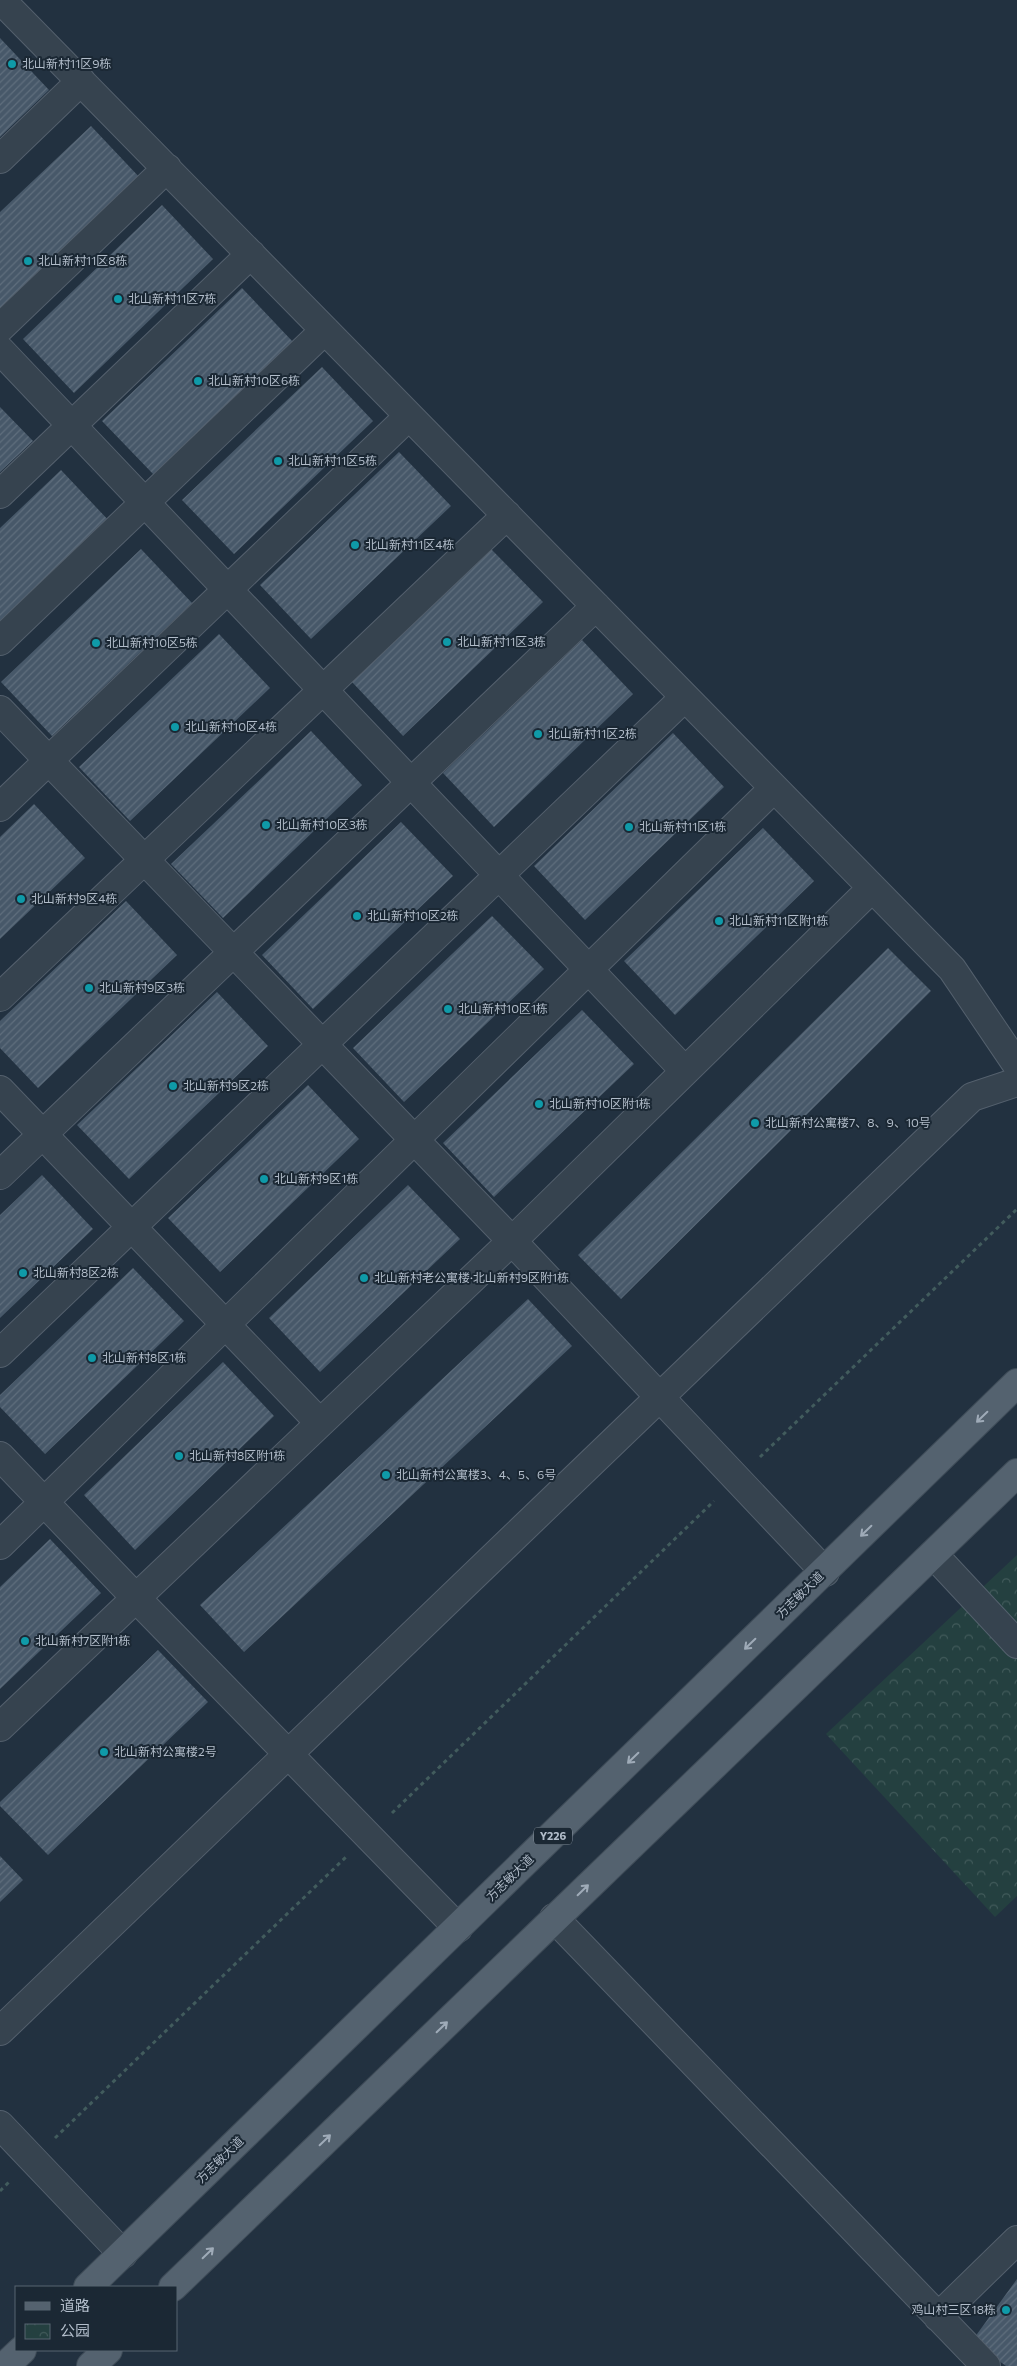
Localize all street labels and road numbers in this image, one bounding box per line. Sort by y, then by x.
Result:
street label: 方志敏大道 [773,1568,826,1620]
road number: Y226 [534,1828,572,1844]
street label: 方志敏大道 [483,1851,536,1903]
street label: 方志敏大道 [193,2133,246,2185]

